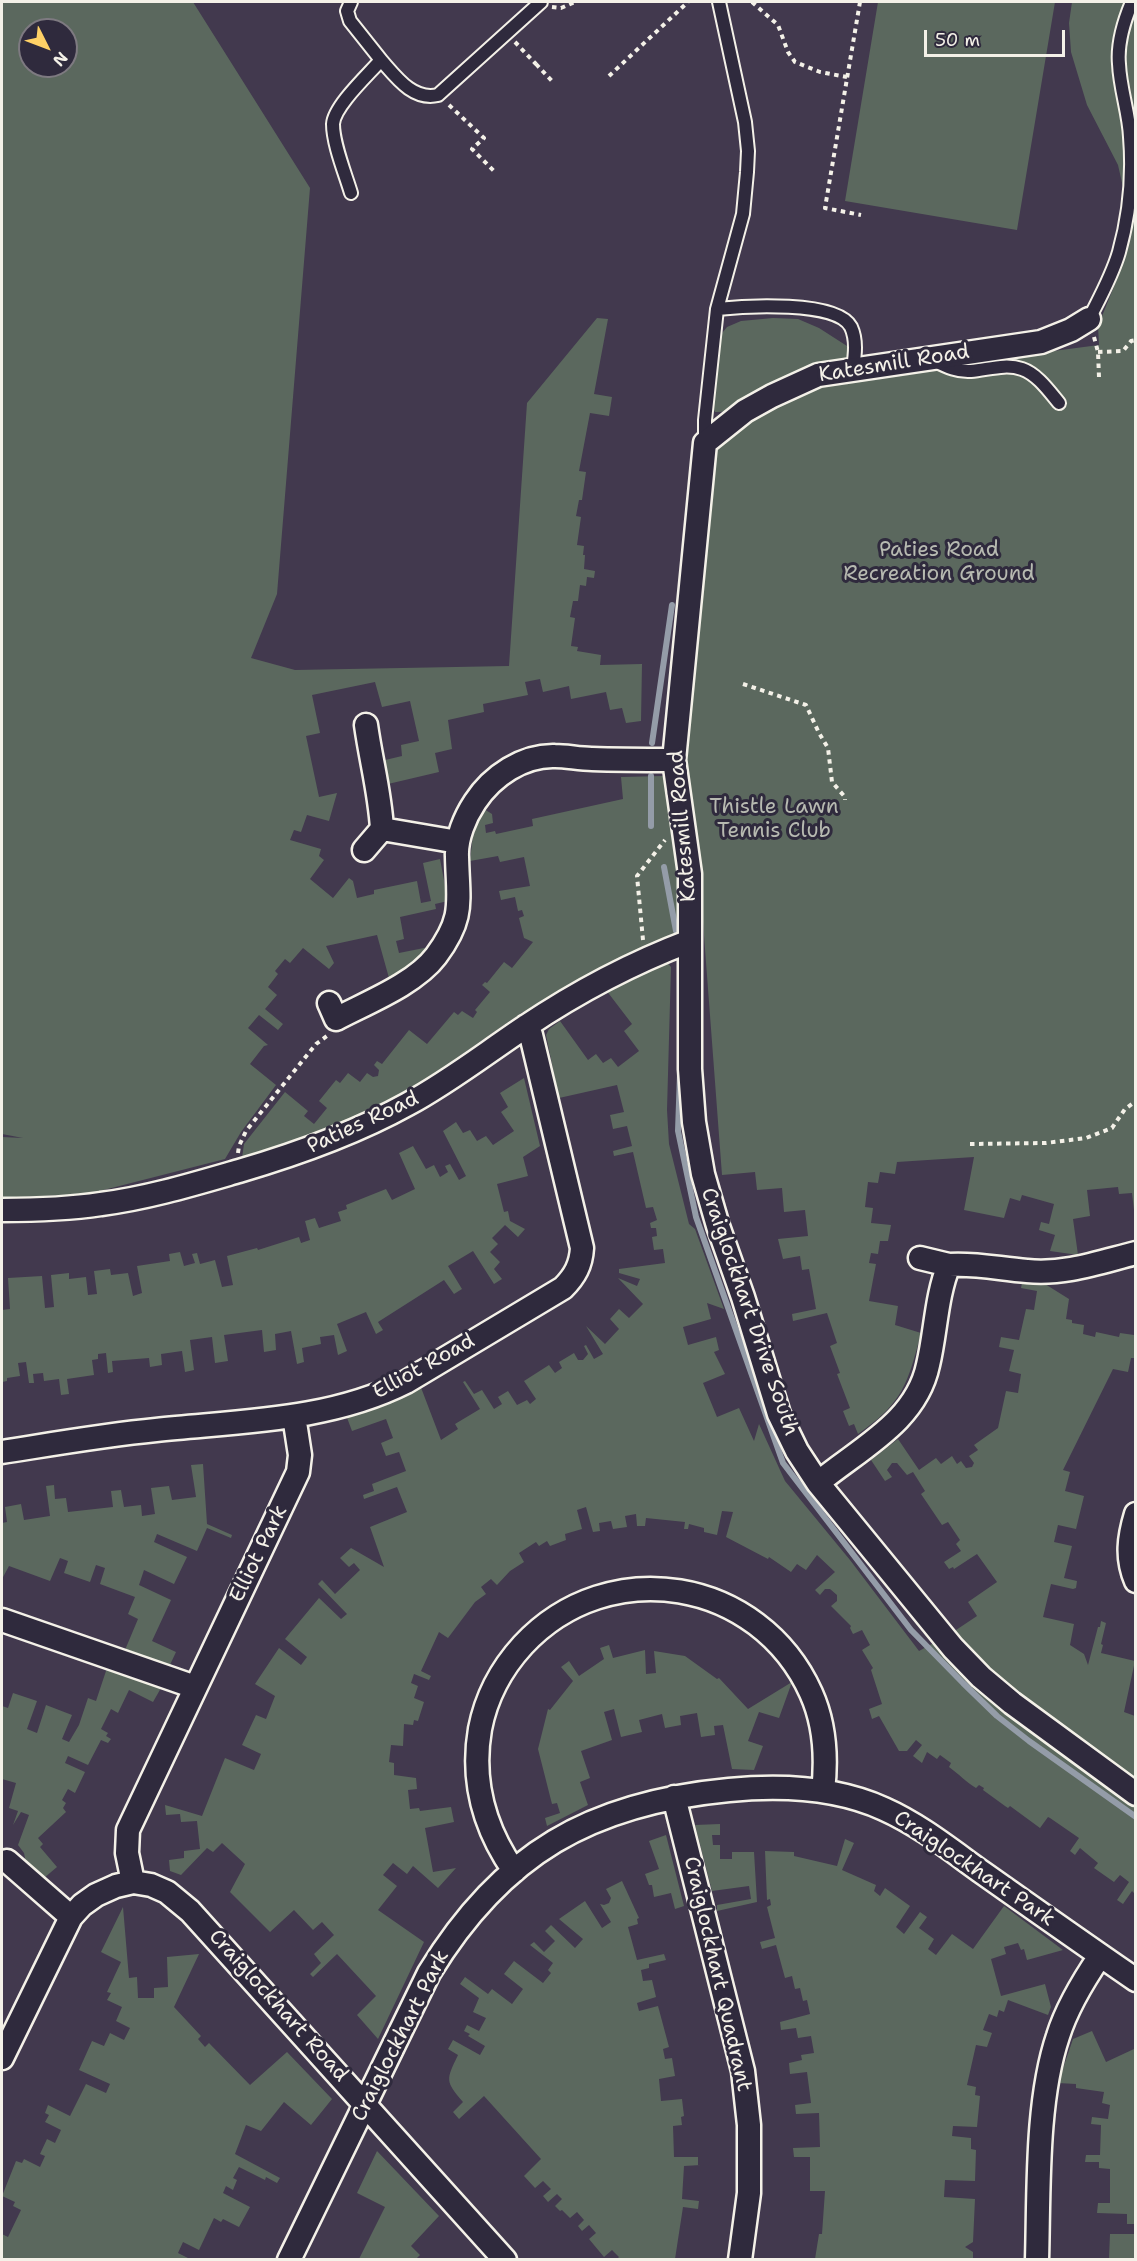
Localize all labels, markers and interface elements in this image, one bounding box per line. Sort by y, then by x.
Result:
north arrow [18,18,78,78]
scale bar [927,18,1068,56]
text: 50 m [935,28,980,52]
text: N [48,47,72,71]
street label: Katesmill Road [817,340,971,388]
park label: Paties Road Recreation Ground [843,538,1035,588]
street label: Katesmill Road [664,749,702,903]
park label: Thistle Lawn Tennis Club [709,795,839,845]
street label: Paties Road [303,1086,423,1160]
street label: Craiglockhart Drive South [695,1185,803,1439]
street label: Elliot Road [369,1329,479,1405]
street label: Elliot Park [225,1501,293,1607]
street label: Craiglockhart Park [889,1806,1059,1932]
street label: Craiglockhart Quadrant [678,1854,756,2094]
street label: Craiglockhart Road [203,1925,353,2087]
street label: Craiglockhart Park [347,1946,455,2126]

